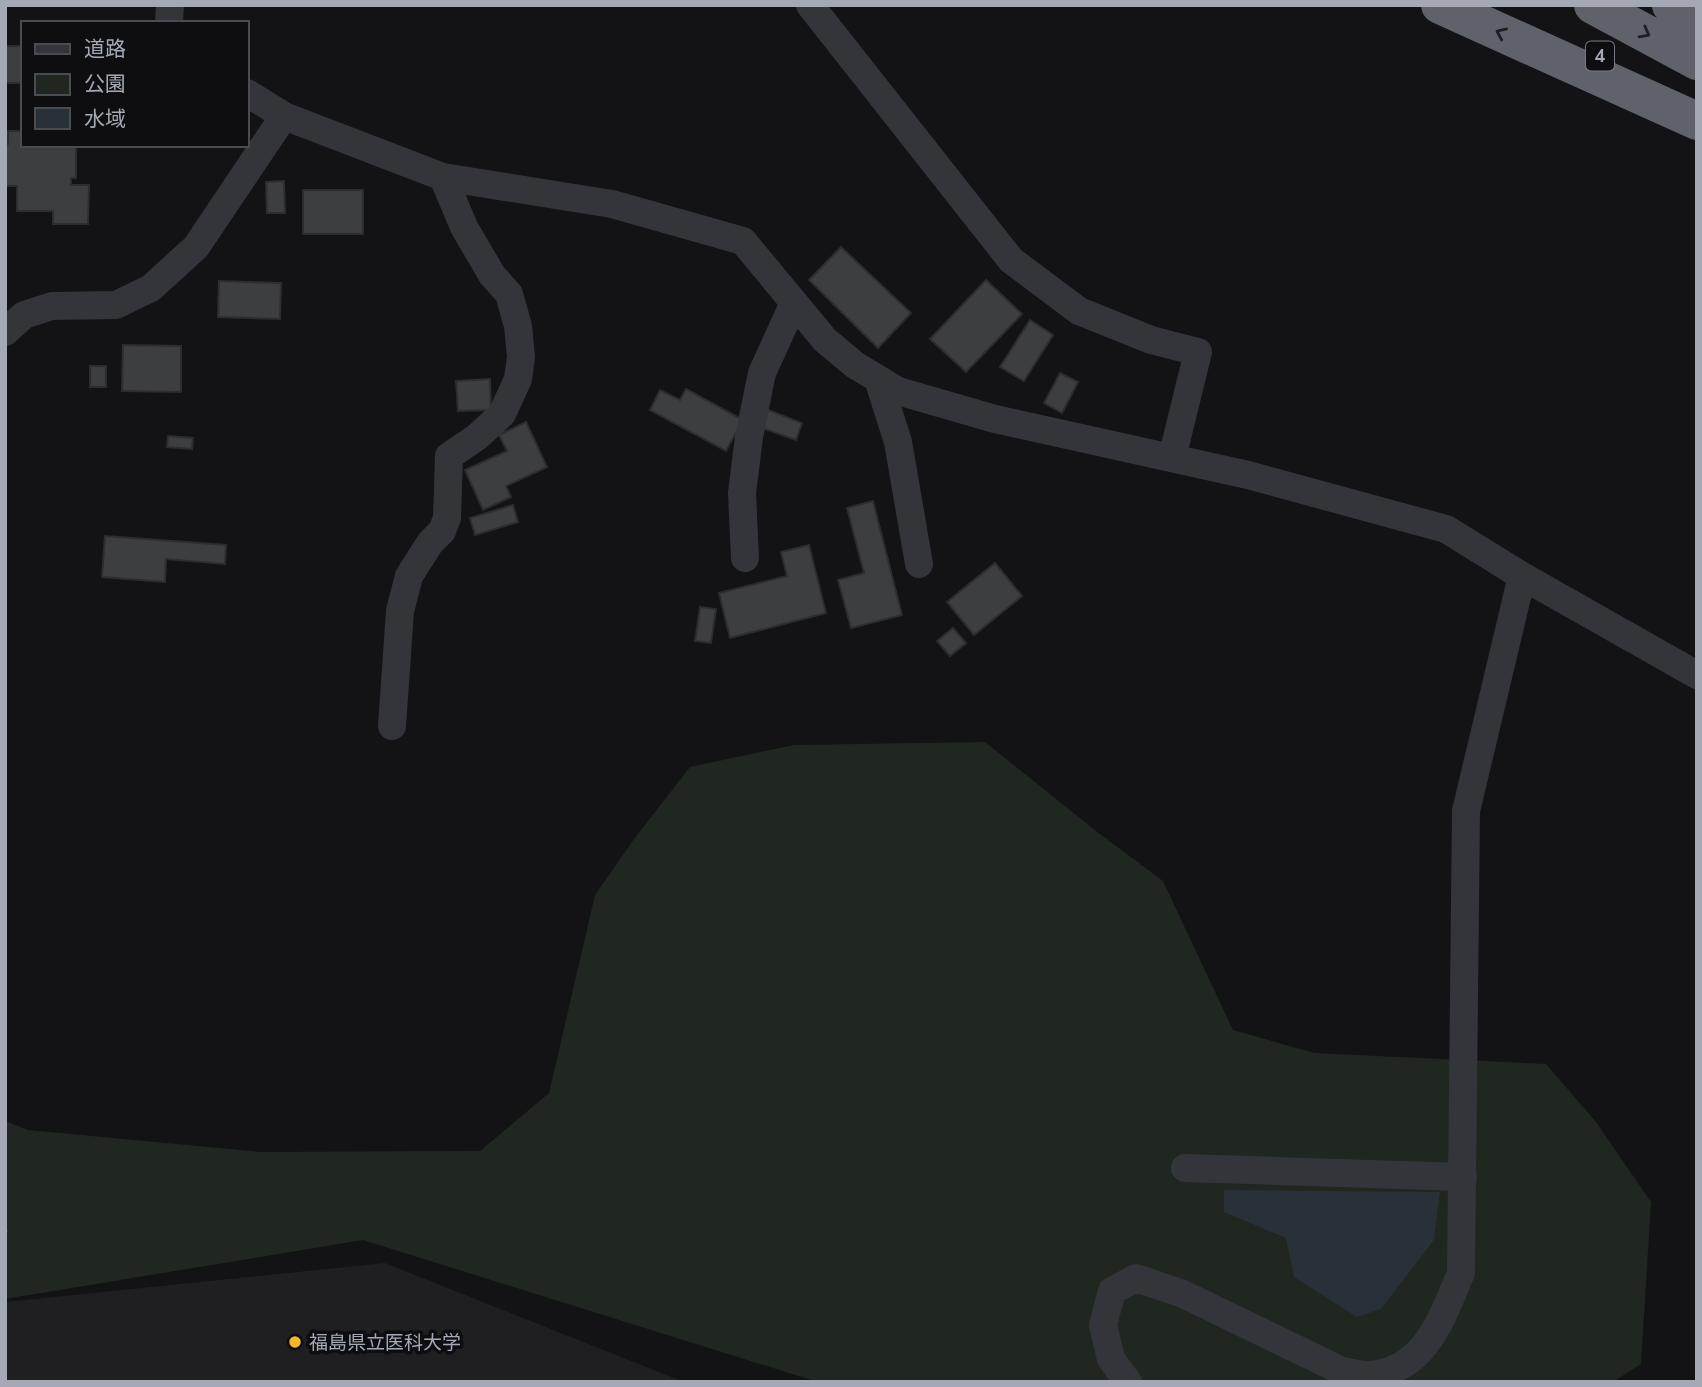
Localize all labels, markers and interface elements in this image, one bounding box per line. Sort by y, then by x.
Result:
legend [21,21,248,147]
one-way arrow [1638,25,1650,38]
one-way arrow [1495,27,1508,41]
text: 道路 [84,35,126,63]
road number: 4 [1586,42,1614,70]
text: 公園 [84,70,126,98]
text: 水域 [84,105,126,133]
place label: 福島県立医科大学 [309,1330,461,1356]
marker: 福島県立医科大学 [287,1334,303,1350]

